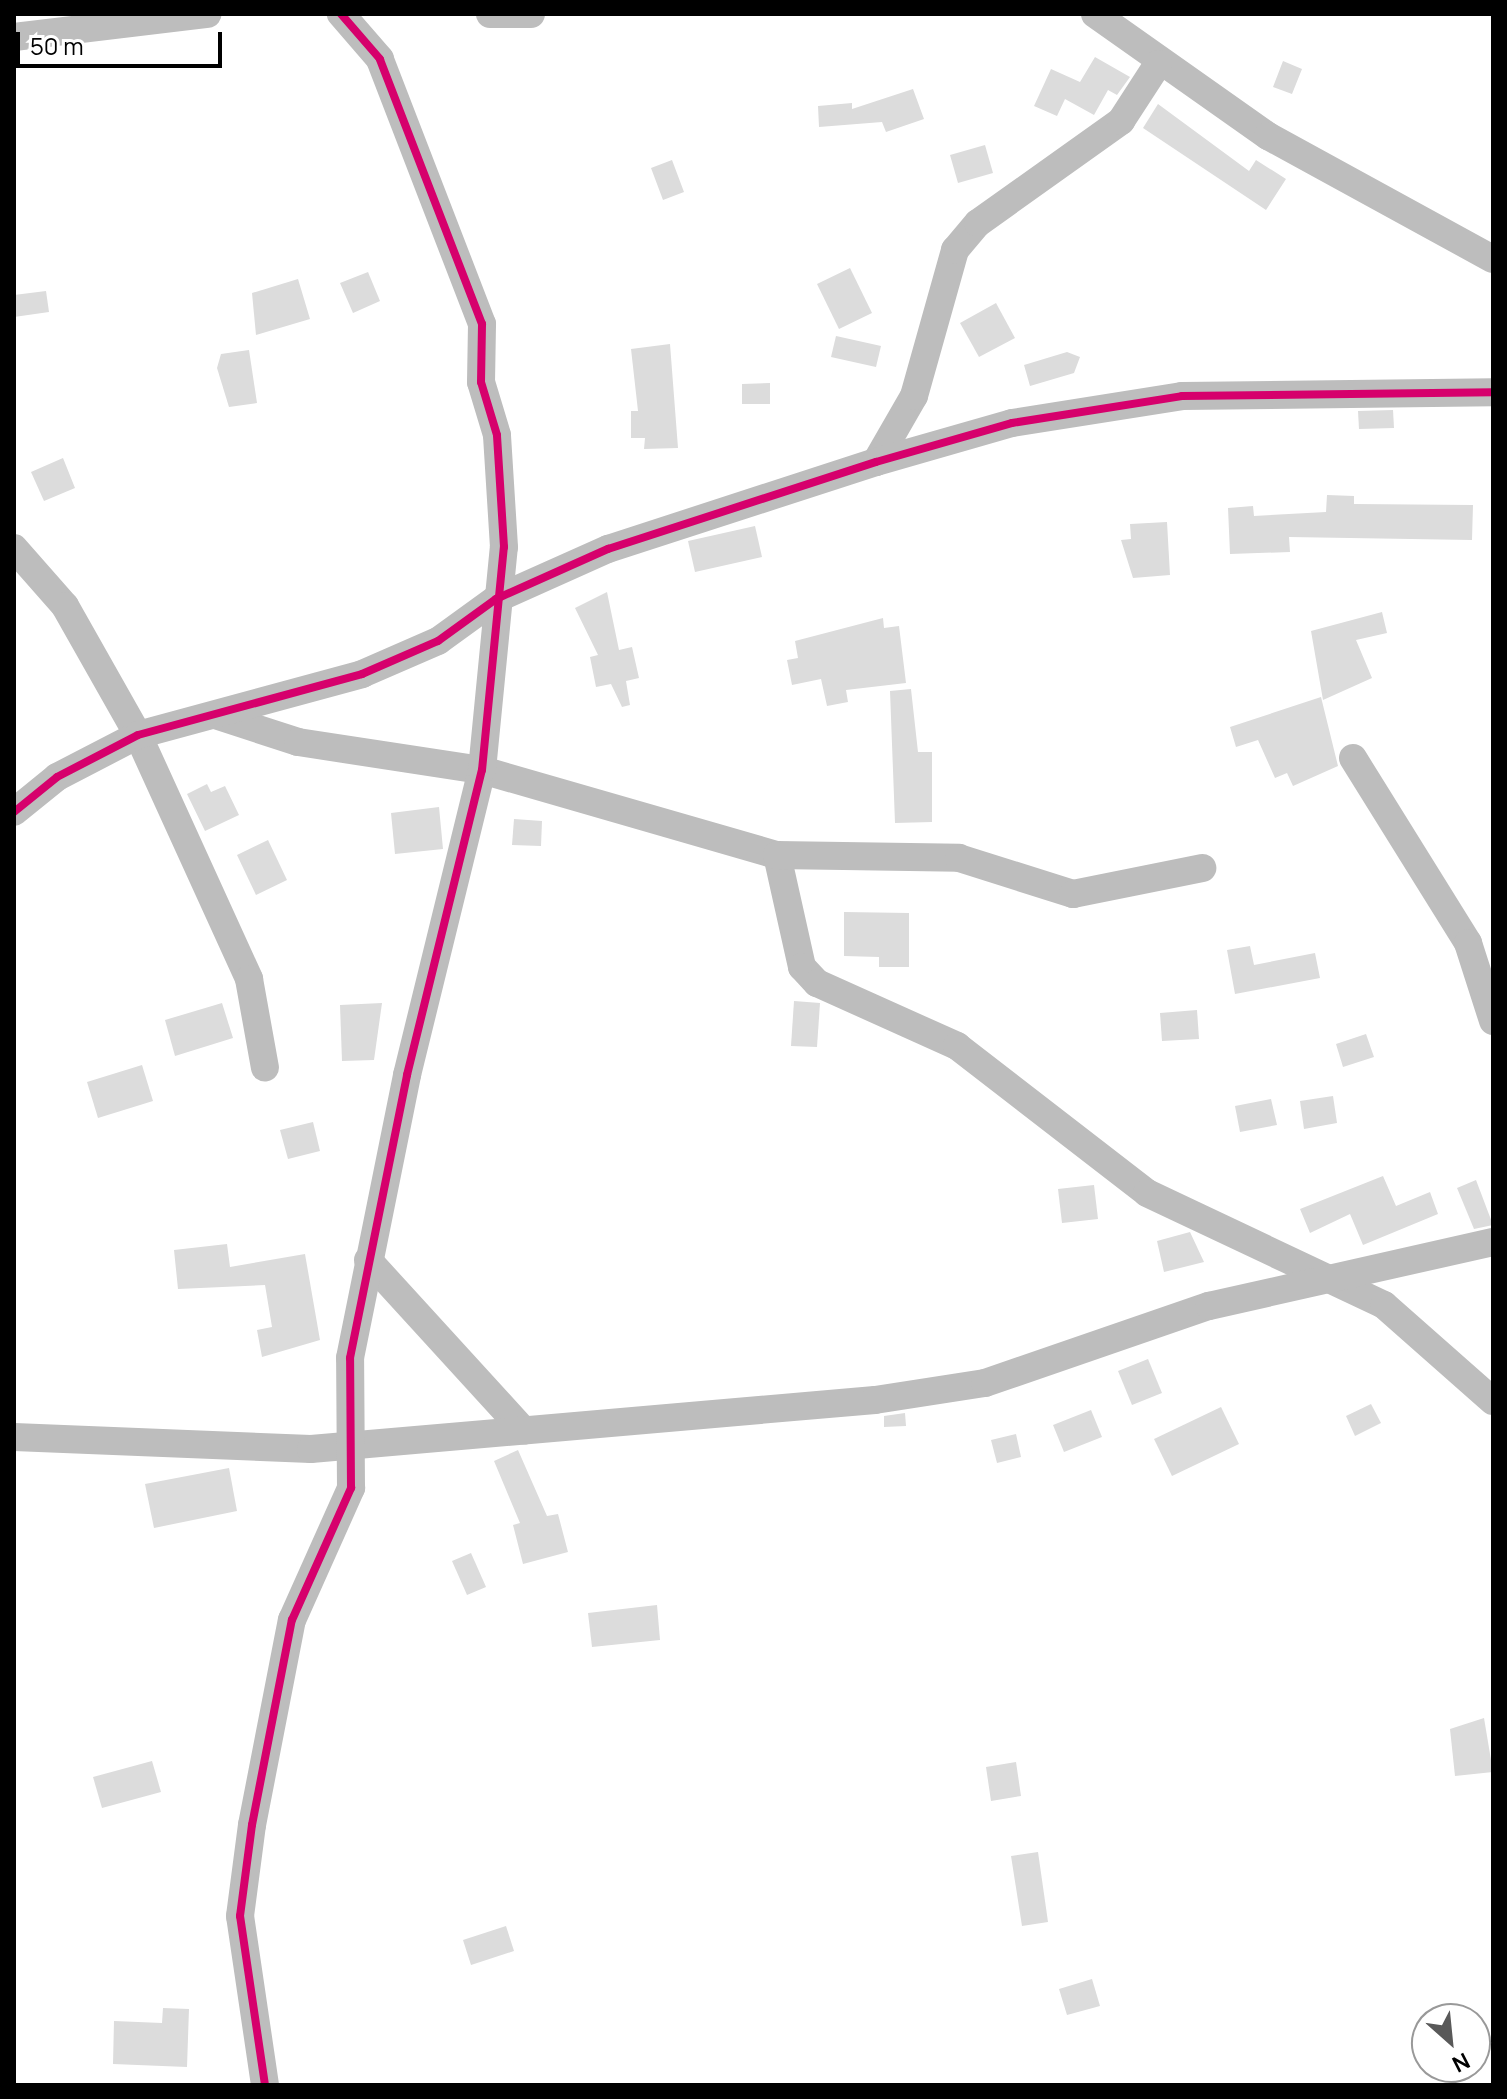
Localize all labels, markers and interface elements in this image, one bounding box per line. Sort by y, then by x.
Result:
scale bar [20,16,226,66]
text: 50 m [30,29,84,62]
north arrow [1411,2003,1491,2083]
text: N [1447,2046,1475,2080]

